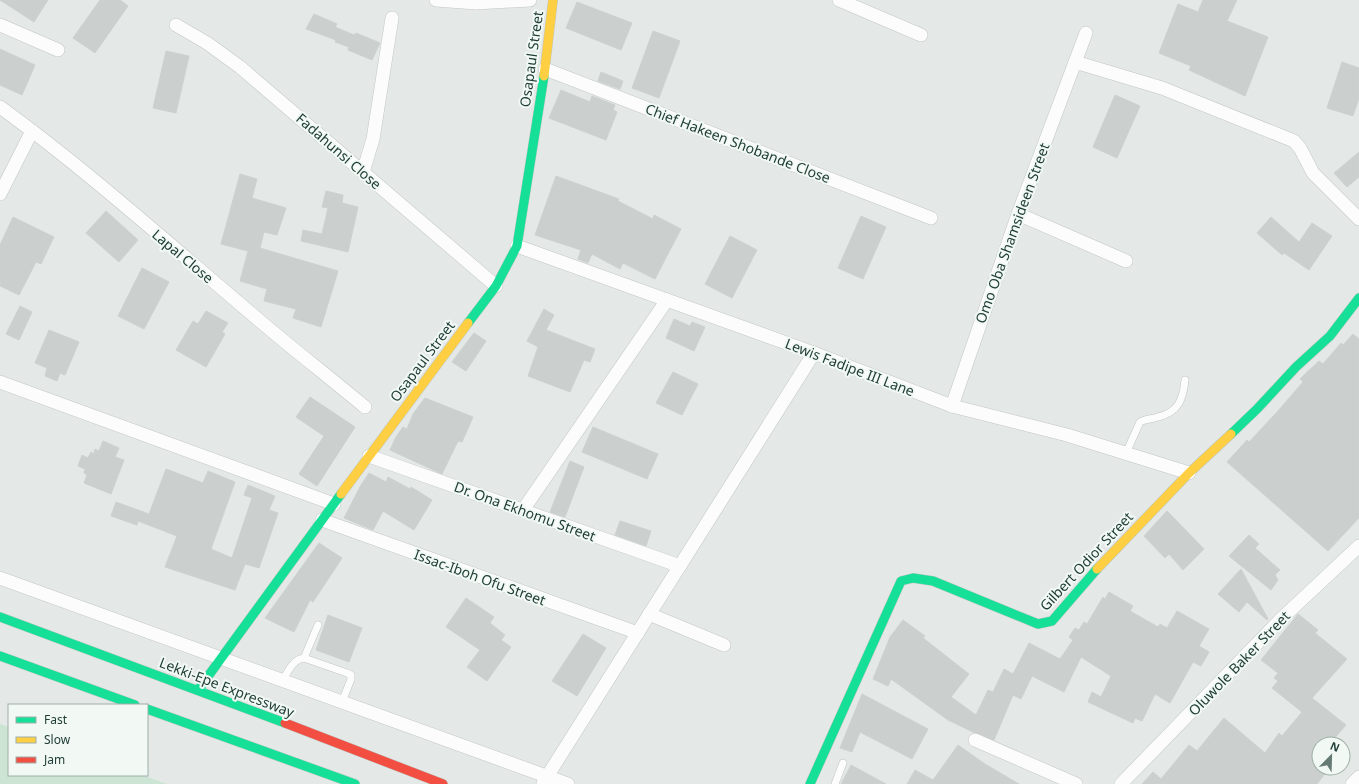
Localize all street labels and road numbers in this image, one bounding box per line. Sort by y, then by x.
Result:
street label: Osapaul Street [515,10,547,108]
street label: Chief Hakeen Shobande Close [643,99,833,187]
street label: Fadahunsi Close [292,109,386,193]
street label: Omo Oba Shamsideen Street [970,140,1054,326]
street label: Lapal Close [148,225,218,287]
street label: Osapaul Street [385,317,459,405]
street label: Lewis Fadipe III Lane [783,334,917,400]
street label: Dr. Ona Ekhomu Street [452,477,598,545]
street label: Gilbert Odior Street [1035,508,1137,614]
street label: Issac-Iboh Ofu Street [412,544,548,610]
street label: Oluwole Baker Street [1184,607,1294,719]
street label: Lekki-Epe Expressway [157,653,298,722]

